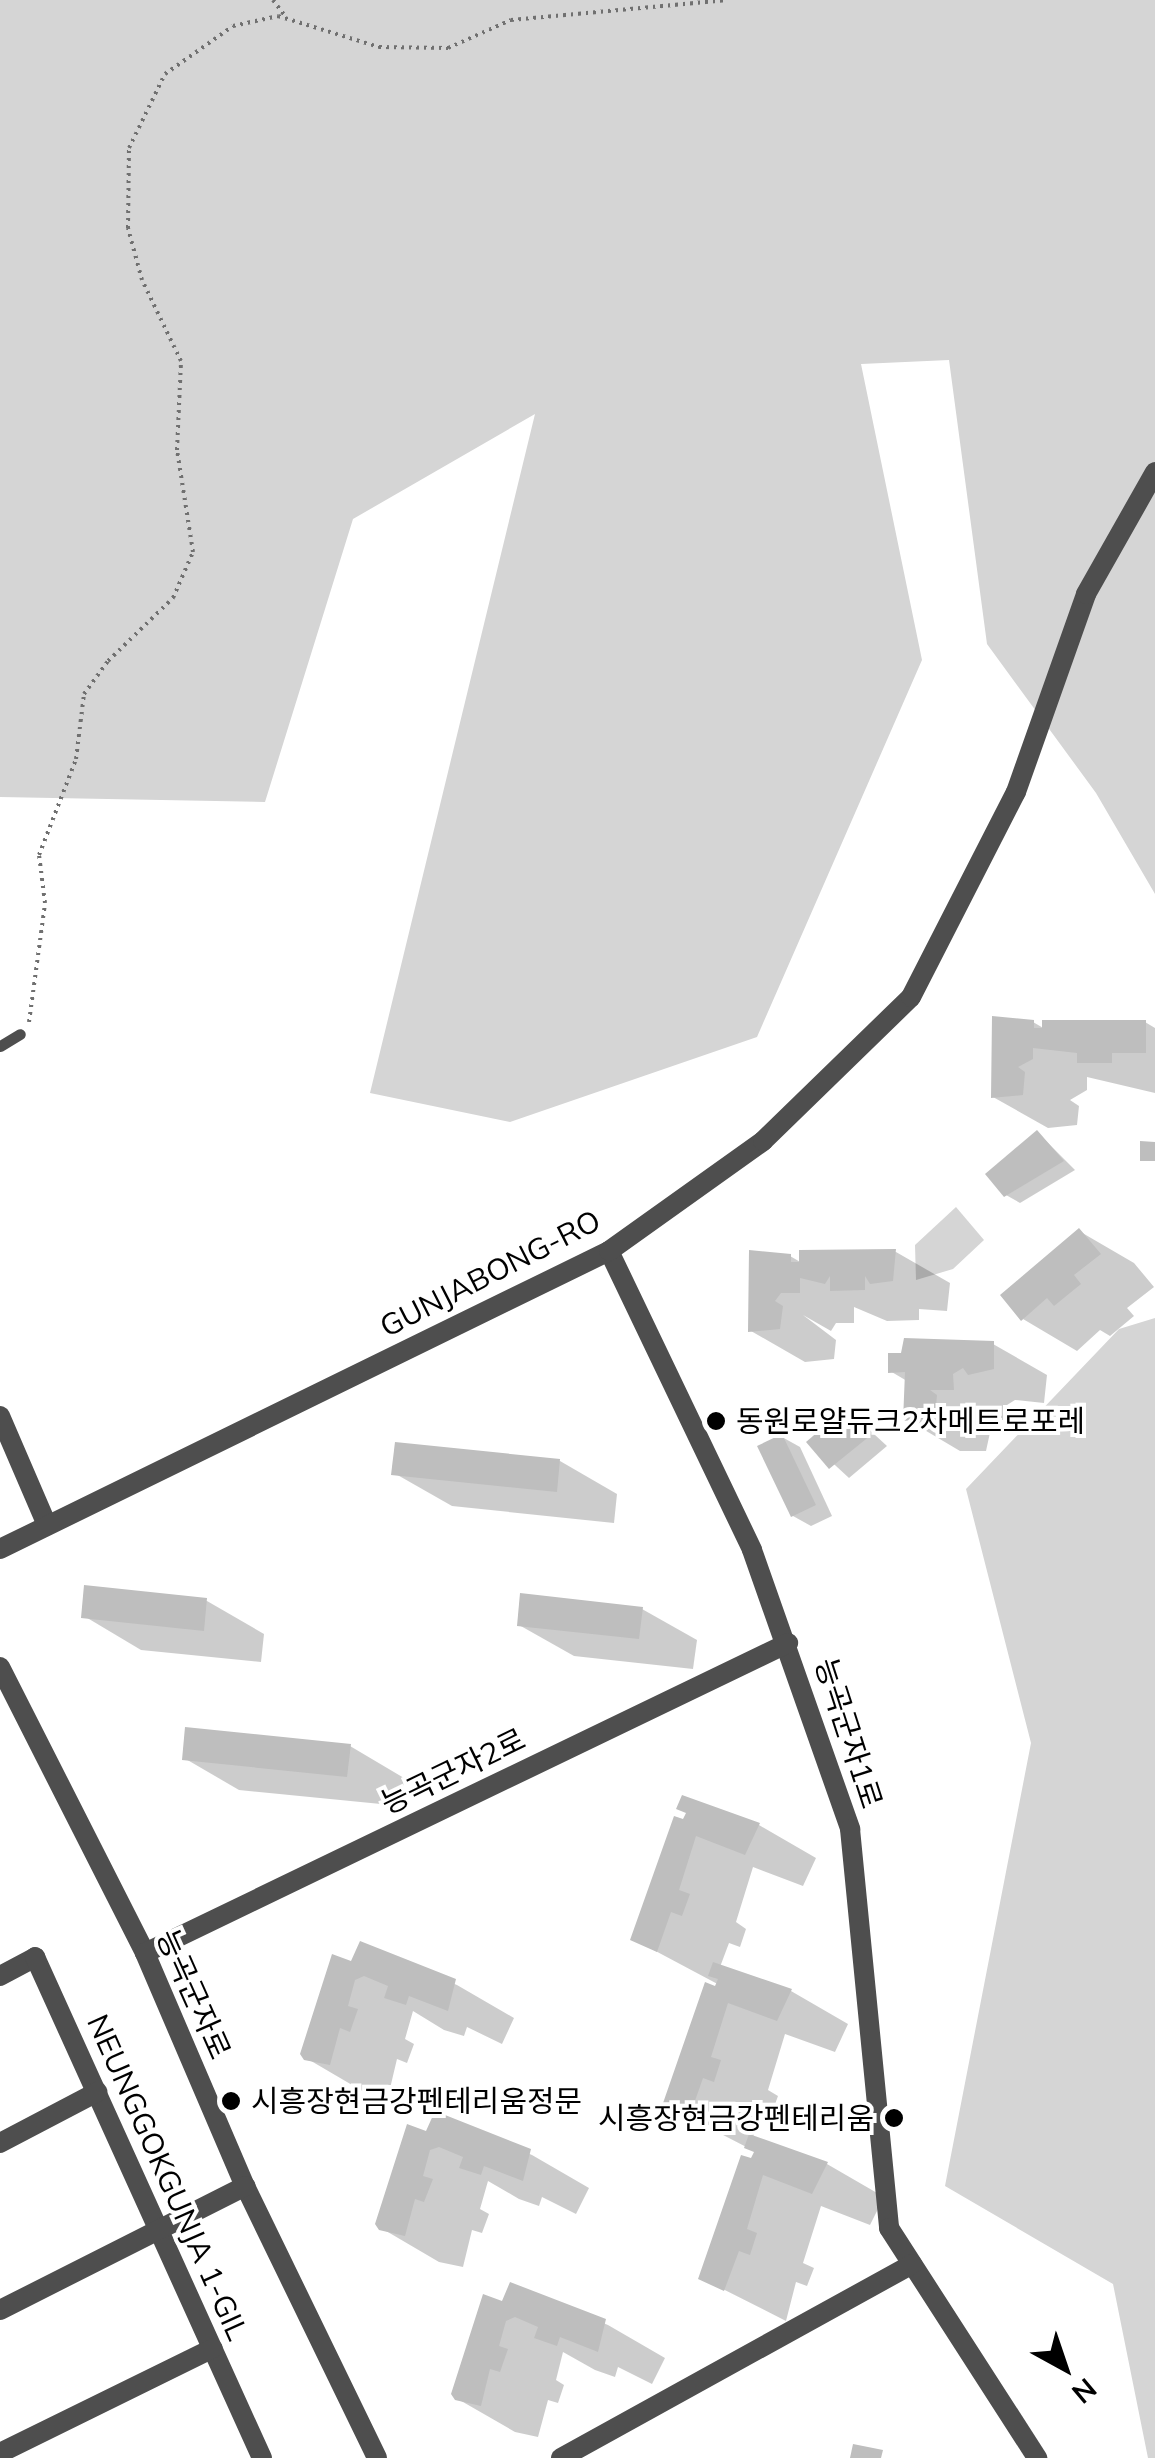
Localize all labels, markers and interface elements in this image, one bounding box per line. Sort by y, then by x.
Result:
street label: GUNJABONG-RO [374,1202,606,1344]
place label: 동원로얄듀크2차메트로포레 [736,1403,1085,1439]
marker: 동원로얄듀크2차메트로포레 [705,1410,727,1432]
street label: 능곡군자1로 [808,1653,890,1813]
street label: 능곡군자2로 [375,1721,531,1821]
street label: 능곡군자로 [149,1924,239,2064]
street label: NEUNGGOKGUNJA 1-GIL [80,2009,256,2345]
place label: 시흥장현금강펜테리움정문 [251,2083,582,2119]
marker: 시흥장현금강펜테리움정문 [220,2090,242,2112]
place label: 시흥장현금강펜테리움 [598,2100,874,2136]
marker: 시흥장현금강펜테리움 [883,2107,905,2129]
north arrow [1015,2318,1115,2418]
text: N [1065,2371,1104,2412]

